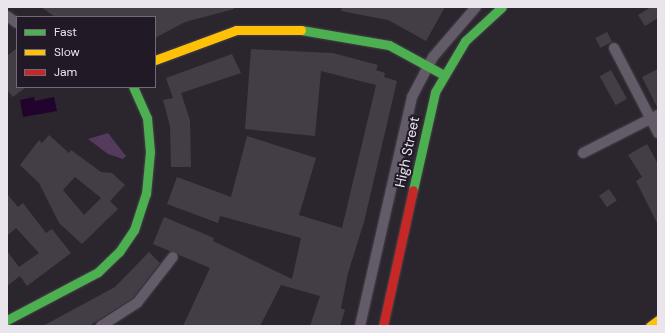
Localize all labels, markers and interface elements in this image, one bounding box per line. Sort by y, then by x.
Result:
legend [16,16,156,88]
text: Fast [54,24,77,40]
text: Slow [54,44,80,60]
text: Jam [54,64,77,80]
street label: High Street [391,115,423,189]

